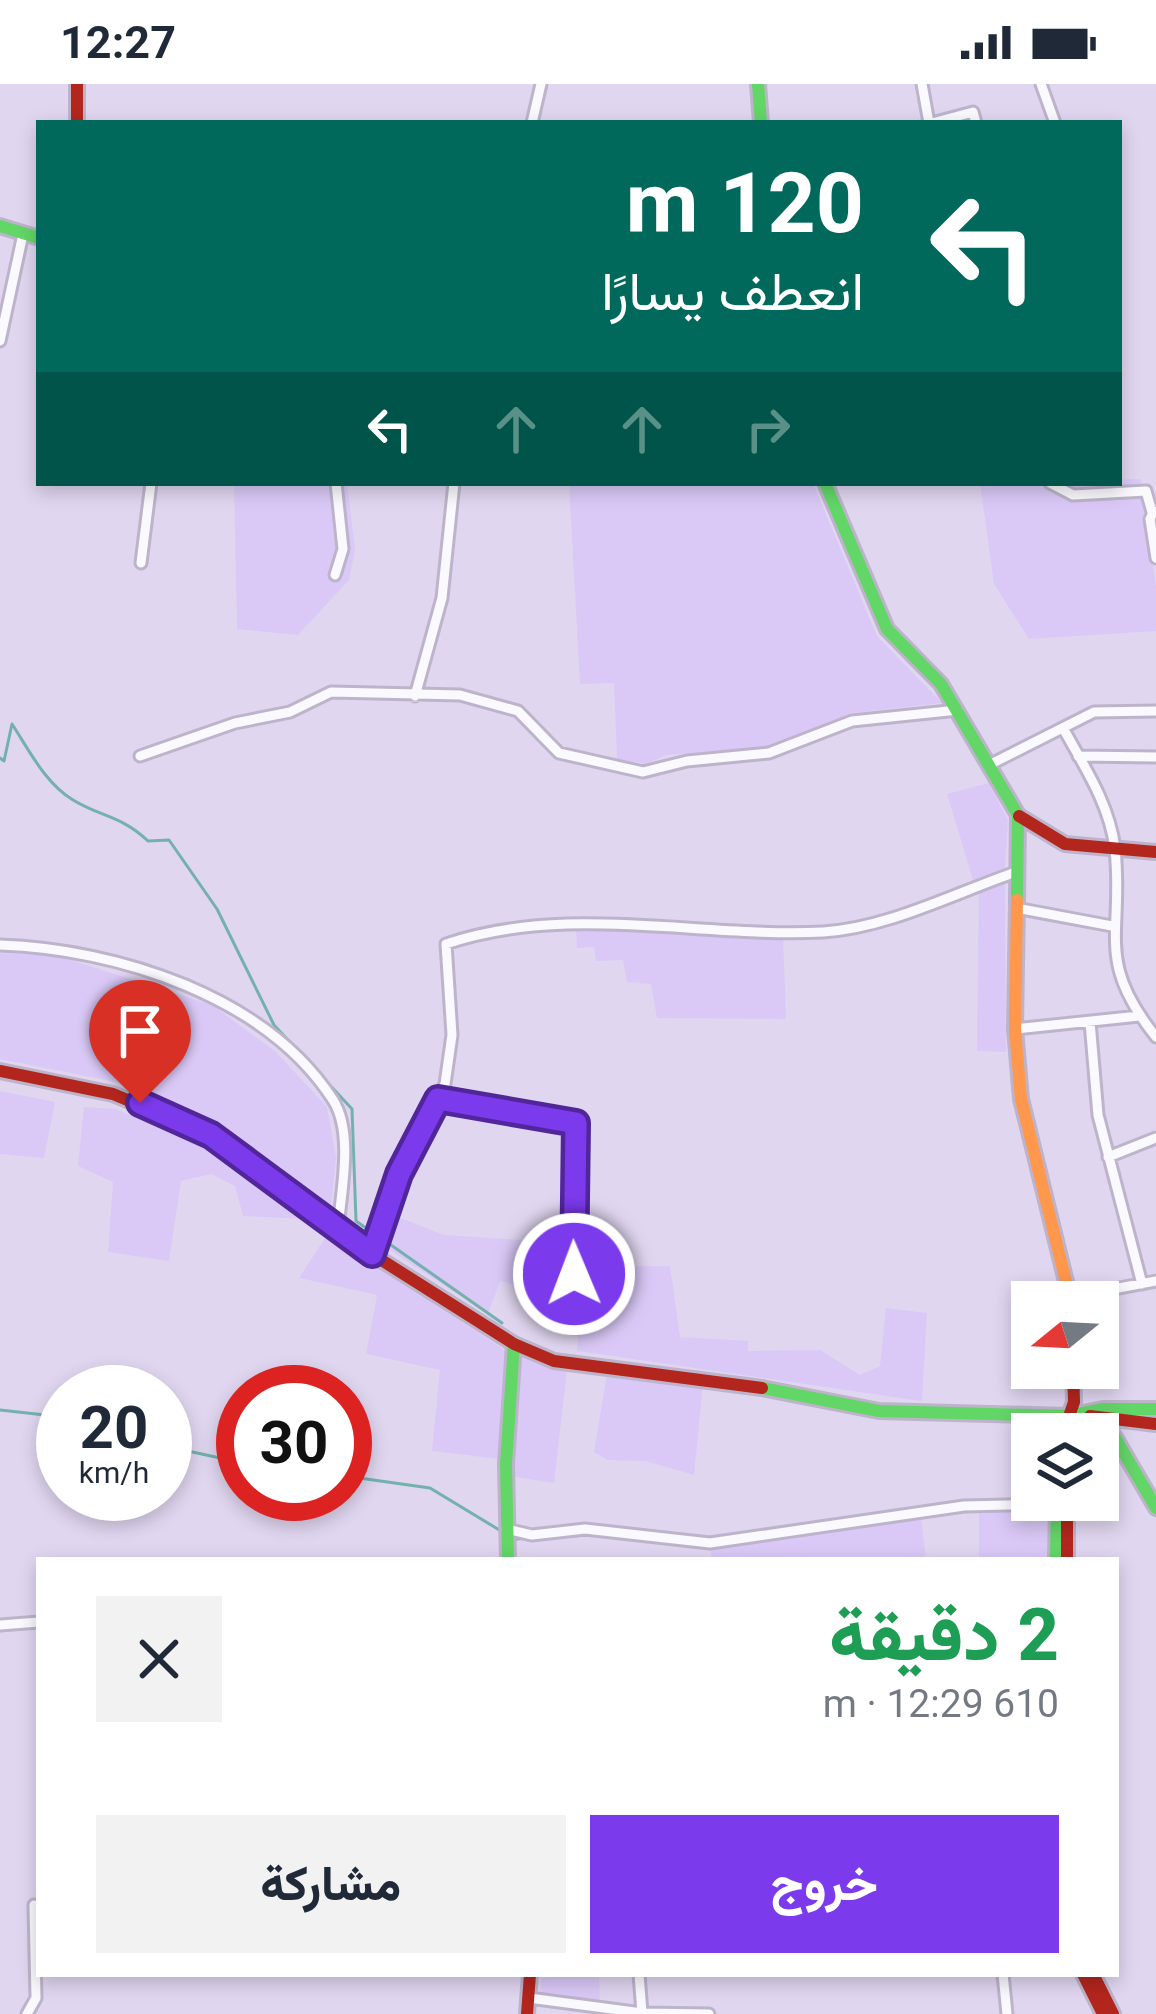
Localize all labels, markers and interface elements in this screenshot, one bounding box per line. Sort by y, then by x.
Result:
text: 12:27 [60,16,176,69]
text: 120 m [626,154,864,253]
icon: left [906,168,1062,324]
text: انعطف يسارًا [601,260,864,323]
icon: left [357,396,423,462]
icon: ahead [483,396,549,462]
icon: ahead [609,396,675,462]
icon: right [735,396,801,462]
pin [89,980,191,1103]
icon: arrive [107,998,173,1064]
position arrow [511,1211,637,1337]
north arrow [1011,1281,1119,1389]
map controls [1011,1281,1119,1521]
speed limit sign: 30 [216,1365,372,1521]
text: 20 [80,1392,148,1463]
button: layers [1011,1413,1119,1521]
text: km/h [79,1455,149,1490]
text: 2 دقيقة [829,1593,1059,1678]
button: close [96,1596,222,1722]
text: 610 m · 12:29 [823,1681,1059,1727]
button: مشاركة [96,1815,566,1953]
button: خروج [590,1815,1059,1953]

